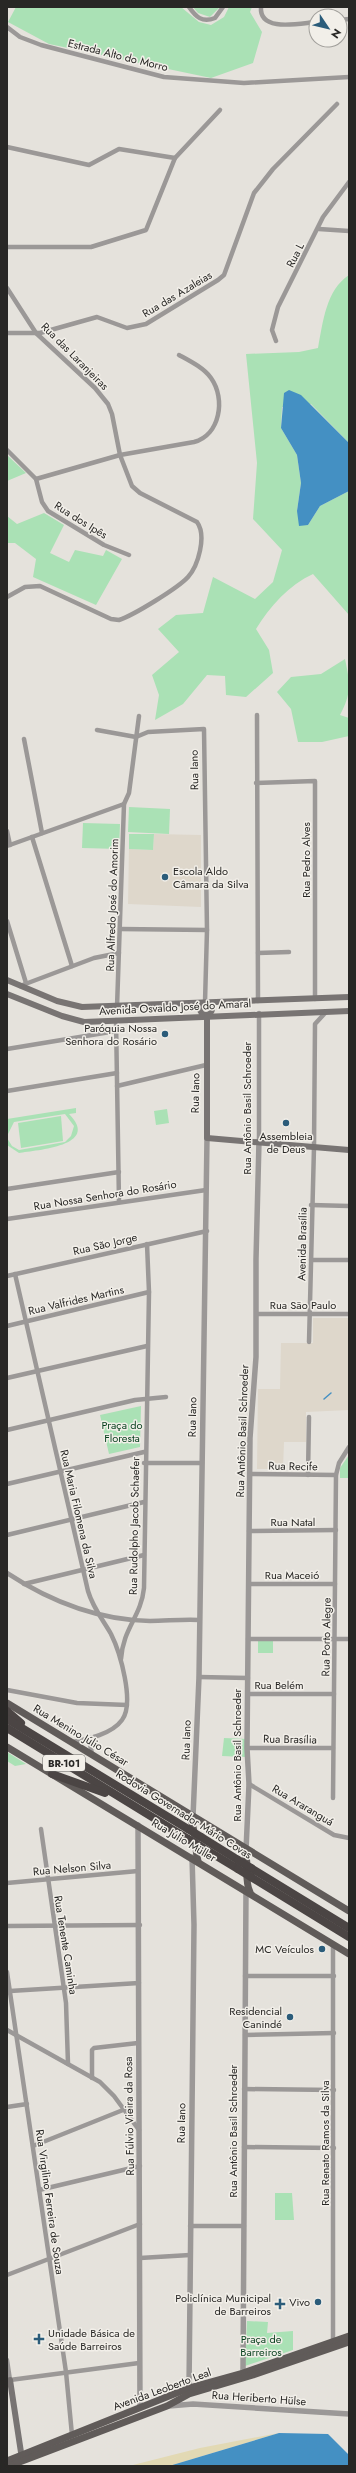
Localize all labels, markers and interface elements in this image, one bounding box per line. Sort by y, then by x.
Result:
north arrow [308,8,348,48]
text: N [327,26,345,42]
street label: Estrada Alto do Morro [66,35,170,75]
street label: Rua L [282,240,308,270]
street label: Rua das Azaleias [139,267,215,321]
street label: Rua das Laranjeiras [38,319,113,394]
street label: Rua dos Ipês [51,497,111,543]
street label: Rua Iano [186,750,202,790]
street label: Rua Pedro Alves [298,822,314,898]
street label: Rua Alfredo José do Amorim [102,838,122,972]
place label: Escola Aldo Câmara da Silva [173,863,249,892]
marker: Escola Aldo Câmara da Silva [160,872,170,882]
street label: Avenida Osvaldo José do Amaral [99,995,251,1019]
place label: Paróquia Nossa Senhora do Rosário [65,1020,157,1049]
marker: Paróquia Nossa Senhora do Rosário [160,1029,170,1039]
street label: Rua Antônio Basil Schroeder [239,1041,255,1174]
street label: Rua Iano [187,1073,203,1113]
marker: Assembleia de Deus [281,1118,291,1128]
place label: Assembleia de Deus [260,1128,313,1157]
street label: Rua Nossa Senhora do Rosário [32,1176,178,1214]
street label: Avenida Brasília [293,1207,311,1281]
street label: Rua São Jorge [71,1229,139,1259]
street label: Rua Valfrides Martins [27,1281,126,1319]
street label: Rua São Paulo [270,1297,336,1313]
street label: Rua Antônio Basil Schroeder [232,1364,252,1498]
street label: Rua Iano [184,1397,200,1437]
park label: Praça do Floresta [102,1417,143,1446]
street label: Rua Maria Filomena da Silva [56,1448,102,1580]
street label: Rua Rudolpho Jacob Schaefer [125,1457,143,1595]
street label: Rua Recife [268,1458,318,1474]
street label: Rua Natal [271,1514,315,1530]
street label: Rua Maceió [265,1567,319,1583]
street label: Rua Porto Alegre [317,1597,335,1677]
street label: Rua Belém [254,1677,304,1693]
street label: Rua Antônio Basil Schroeder [229,1688,245,1821]
street label: Rua Menino Júlio César [30,1700,132,1770]
street label: Rua Iano [177,1720,195,1760]
street label: Rua Brasília [263,1731,317,1747]
road number: BR-101 [43,1755,85,1771]
street label: Rodovia Governador Mário Covas [113,1765,256,1863]
street label: Rua Araranguá [269,1780,337,1830]
street label: Rua Júlio Müller [149,1814,220,1866]
street label: Rua Nelson Silva [32,1857,112,1879]
street label: Rua Tenente Caminha [50,1894,82,1996]
place label: MC Veículos [255,1941,315,1957]
marker: MC Veículos [317,1944,327,1954]
place label: Residencial Canindé [229,2003,282,2032]
marker: Residencial Canindé [285,2012,295,2022]
street label: Rua Fúlvio Vieira da Rosa [120,2056,138,2176]
street label: Rua Antônio Basil Schroeder [225,2064,241,2197]
street label: Rua Renato Ramos da Silva [317,2080,333,2206]
street label: Rua Iano [173,2103,189,2143]
street label: Rua Virgilino Ferreira de Souza [32,2128,68,2276]
place label: Policlínica Municipal de Barreiros [175,2290,272,2319]
place label: Vivo [289,2294,310,2310]
marker: Vivo [313,2297,323,2307]
marker: Policlínica Municipal de Barreiros [274,2298,286,2310]
place label: Unidade Básica de Saúde Barreiros [48,2325,135,2354]
park label: Praça de Barreiros [240,2331,282,2360]
marker: Unidade Básica de Saúde Barreiros [33,2333,45,2345]
street label: Avenida Leoberto Leal [111,2364,213,2414]
street label: Rua Heriberto Hülse [211,2387,307,2409]

